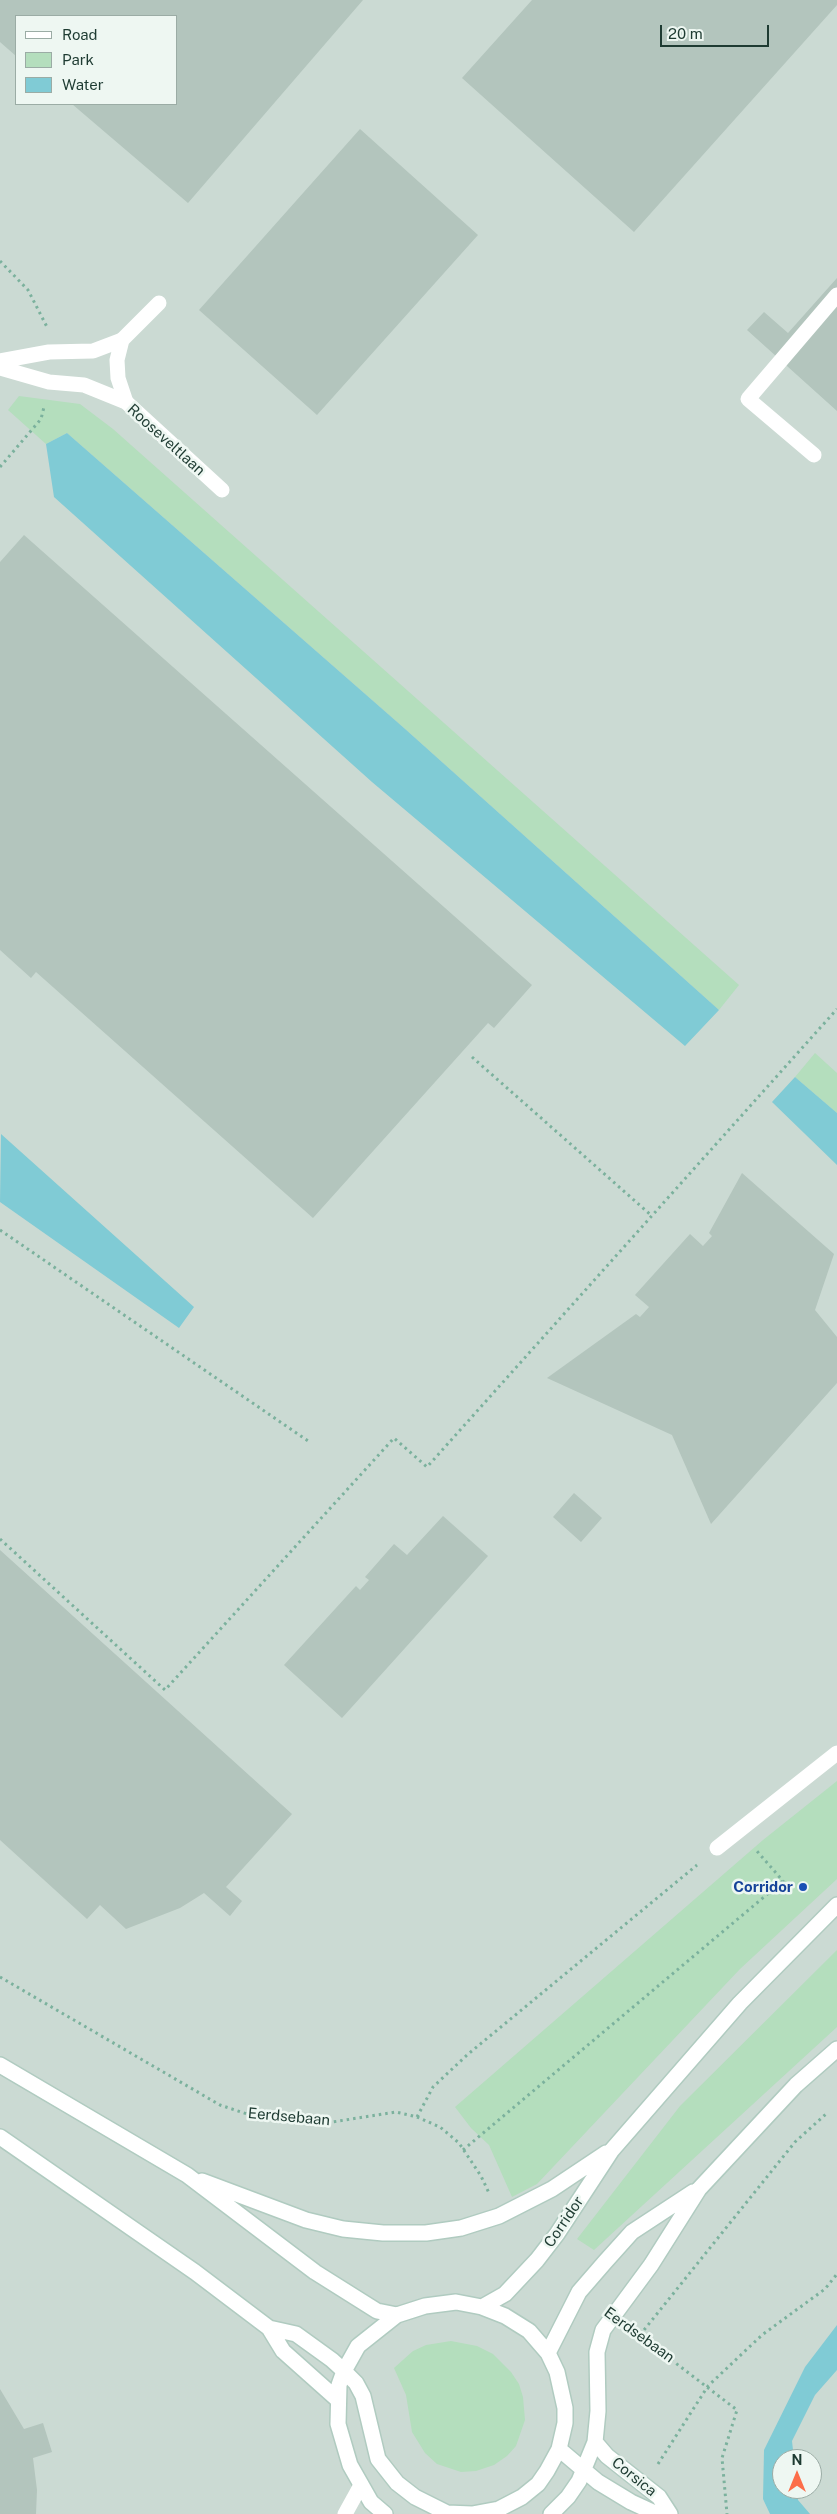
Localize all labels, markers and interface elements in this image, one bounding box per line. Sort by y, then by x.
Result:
legend [15,15,178,105]
scale bar [662,15,771,47]
text: 20 m [668,25,703,42]
text: Road [62,26,98,43]
text: Park [62,51,94,68]
text: Water [62,76,104,93]
street label: Rooseveltlaan [124,400,208,480]
place label: Corridor [733,1878,793,1896]
marker: Corridor [797,1881,809,1893]
street label: Eerdsebaan [247,2104,331,2130]
street label: Corridor [540,2193,588,2251]
street label: Eerdsebaan [600,2303,678,2367]
north arrow [772,2449,822,2499]
text: N [792,2452,802,2468]
street label: Corsica [608,2454,660,2500]

